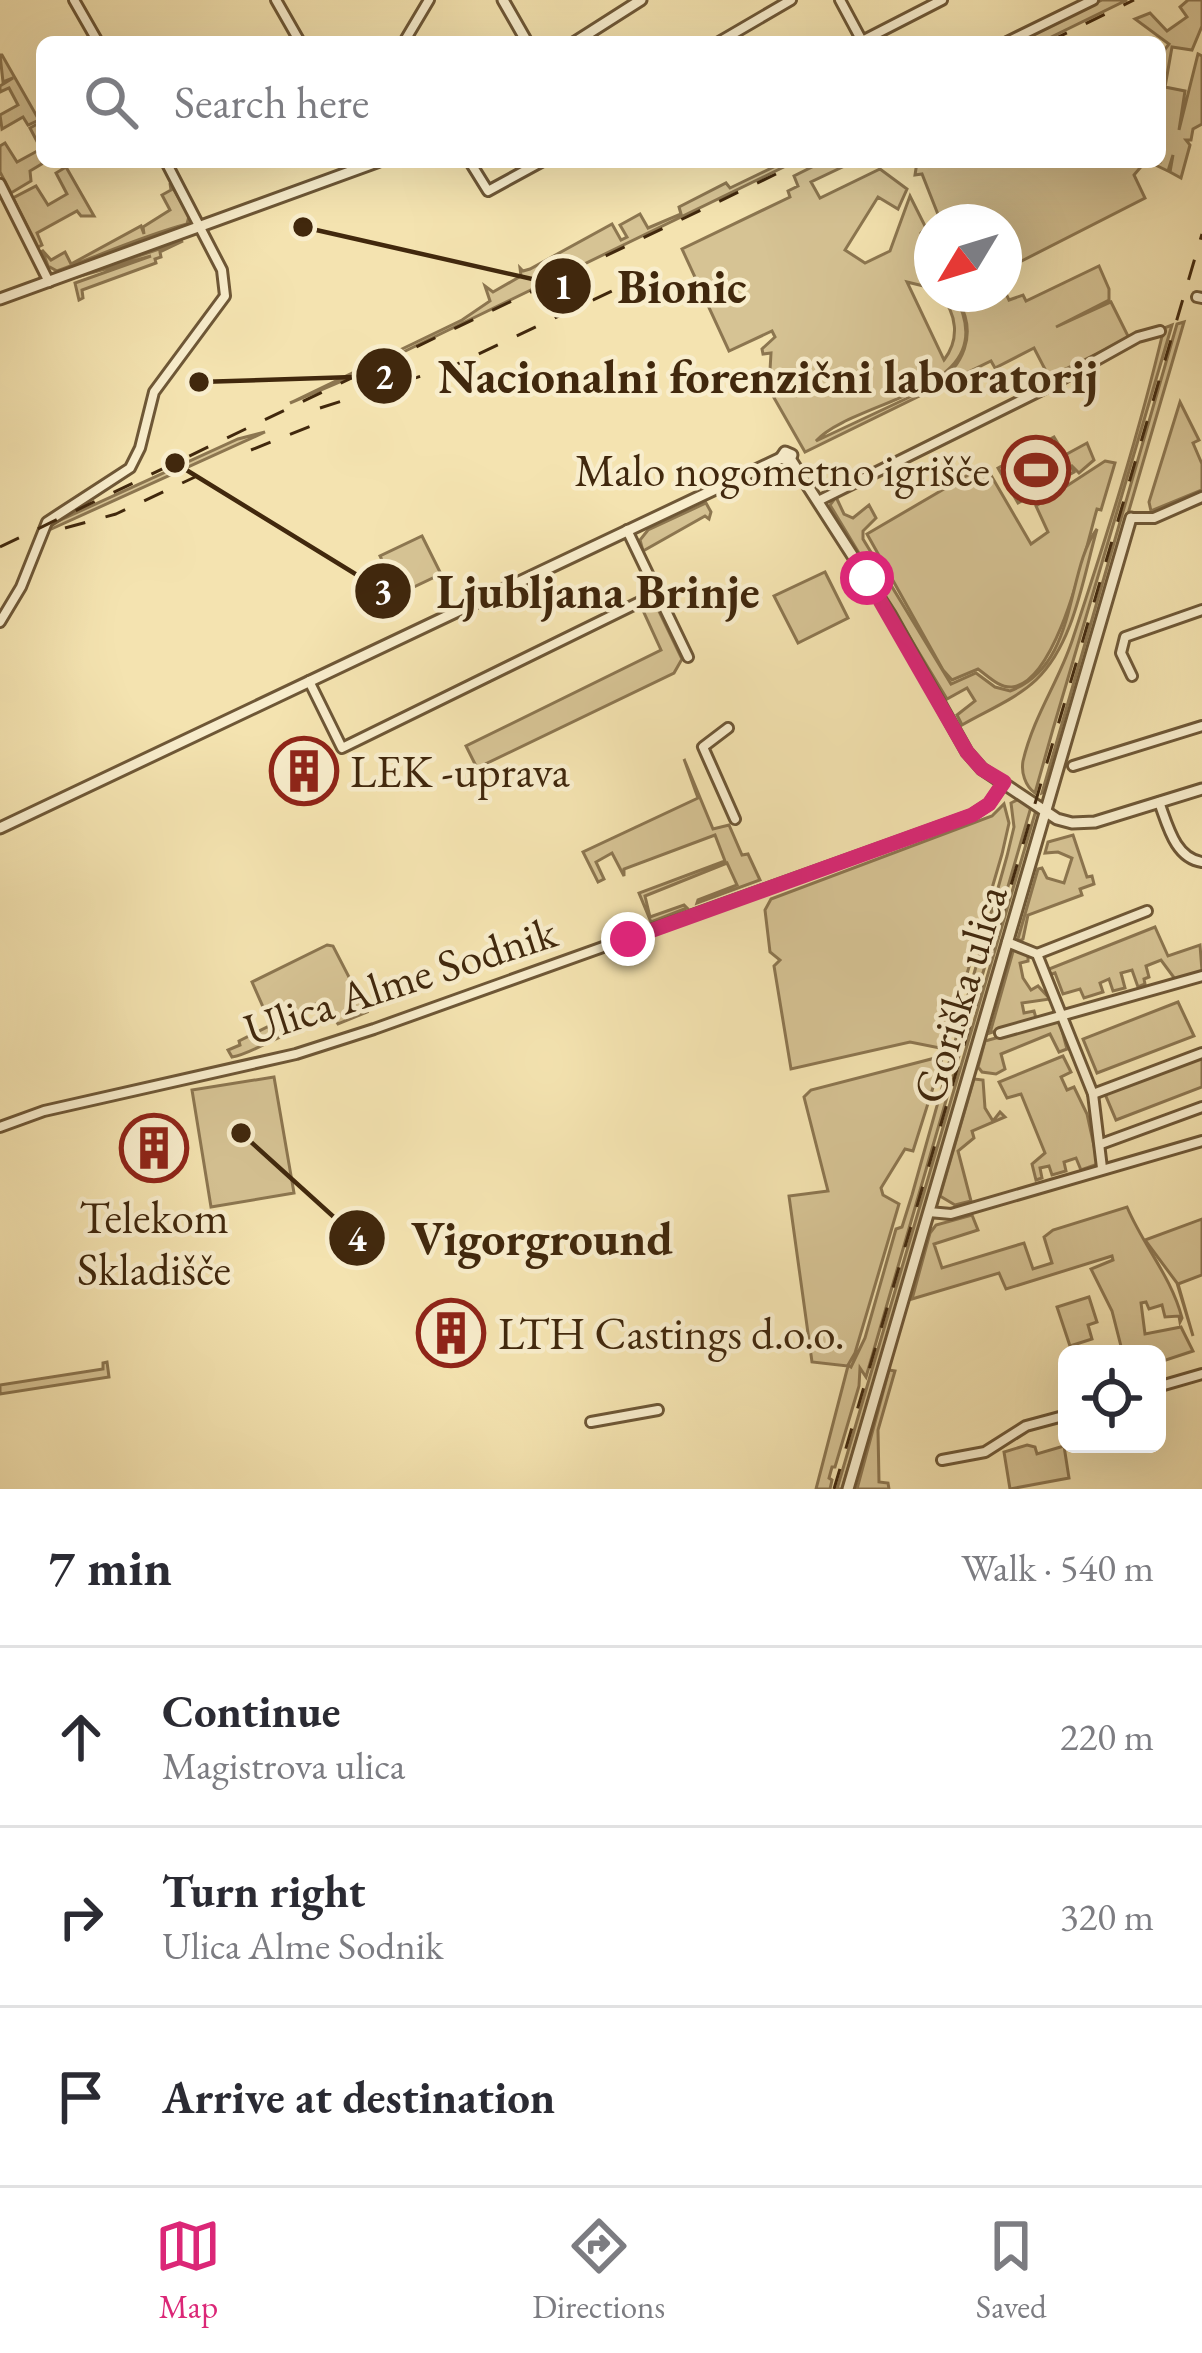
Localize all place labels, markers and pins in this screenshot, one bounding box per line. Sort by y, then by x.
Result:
callout: Bionic [533,244,770,328]
callout: Nacionalni forenzični laboratorij [354,334,1122,418]
sports icon: Malo nogometno igrišče [1001,435,1071,505]
place label: Malo nogometno igrišče [575,441,990,499]
callout: Ljubljana Brinje [353,549,784,633]
building icon: LEK -uprava [269,736,339,806]
place label: LEK -uprava [350,742,570,800]
building icon: Telekom Skladišče [119,1113,189,1183]
place label: Telekom Skladišče [77,1188,231,1298]
callout: Vigorground [327,1196,697,1280]
building icon: LTH Castings d.o.o. [416,1298,486,1368]
place label: LTH Castings d.o.o. [498,1304,845,1362]

